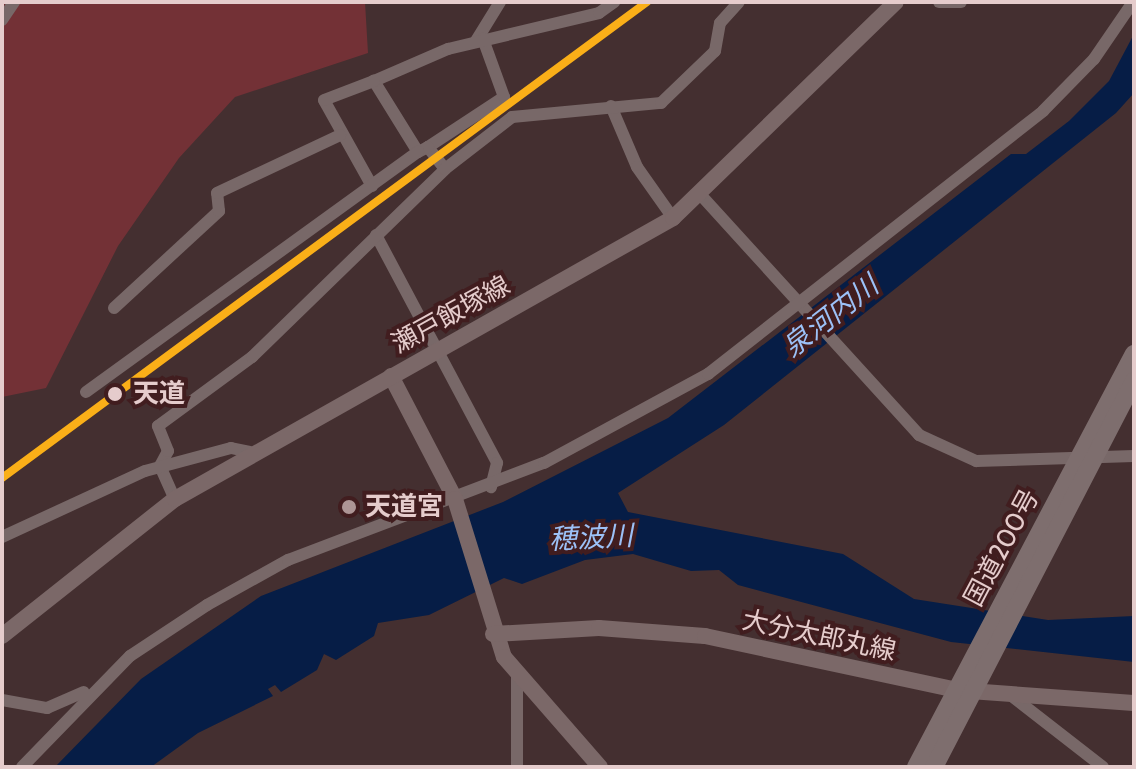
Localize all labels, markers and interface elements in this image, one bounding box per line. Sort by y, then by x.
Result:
water label: 泉河内川 [776,268,884,364]
street label: 瀬戸飯塚線 [387,270,515,360]
place label: 天道 [133,378,185,410]
marker: 天道 [104,383,126,405]
street label: 国道200号 [958,484,1046,612]
place label: 天道宮 [365,491,443,523]
marker: 天道宮 [340,498,358,516]
water label: 穂波川 [548,518,634,556]
street label: 大分太郎丸線 [739,605,899,667]

